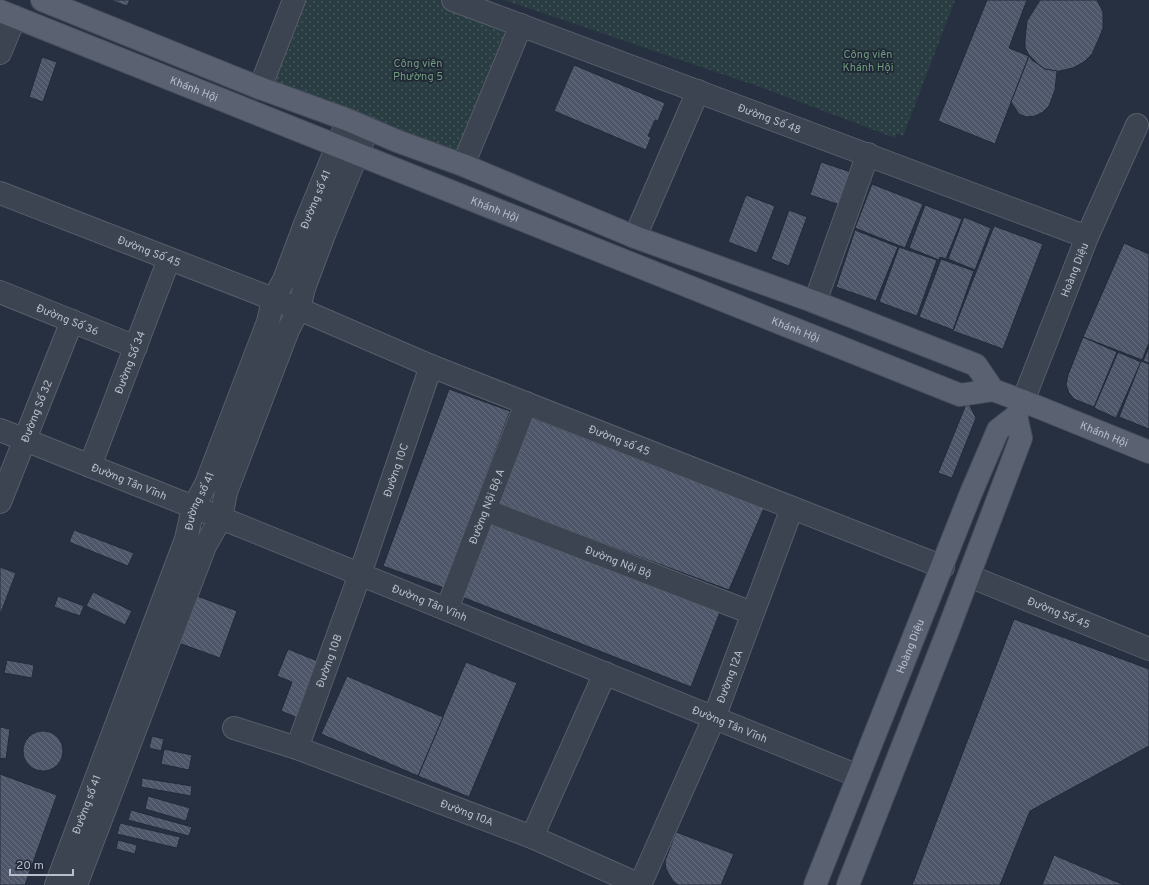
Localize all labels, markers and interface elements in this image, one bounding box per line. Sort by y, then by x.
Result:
park label: Công viên Khánh Hội [843,48,893,75]
park label: Công viên Phường 5 [393,57,443,84]
street label: Khánh Hội [167,74,220,106]
street label: Đường Số 48 [736,101,803,137]
street label: Đường số 41 [298,168,334,231]
street label: Khánh Hội [468,194,521,226]
street label: Đường Số 45 [115,233,183,270]
street label: Hoàng Diệu [1058,241,1092,299]
street label: Đường Số 36 [34,301,101,339]
street label: Khánh Hội [769,314,822,346]
street label: Đường Số 34 [112,329,149,396]
street label: Đường Số 32 [18,378,56,445]
street label: Khánh Hội [1078,419,1130,451]
street label: Đường số 45 [586,423,652,459]
street label: Đường 10C [381,442,412,499]
street label: Đường Tân Vĩnh [89,461,169,504]
street label: Đường Nội Bộ A [466,467,508,546]
street label: Đường số 41 [182,470,218,532]
street label: Đường Nội Bộ [583,543,653,582]
street label: Đường Tân Vĩnh [390,582,469,625]
street label: Đường Số 45 [1025,594,1092,632]
street label: Hoàng Diệu [894,617,928,676]
street label: Đường 10B [313,632,346,690]
street label: Đường 12A [714,648,747,705]
street label: Đường Tân Vĩnh [690,704,769,747]
street label: Đường số 41 [70,773,105,837]
street label: Đường 10A [438,797,495,830]
scale bar [10,851,73,877]
text: 20 m [16,858,44,874]

